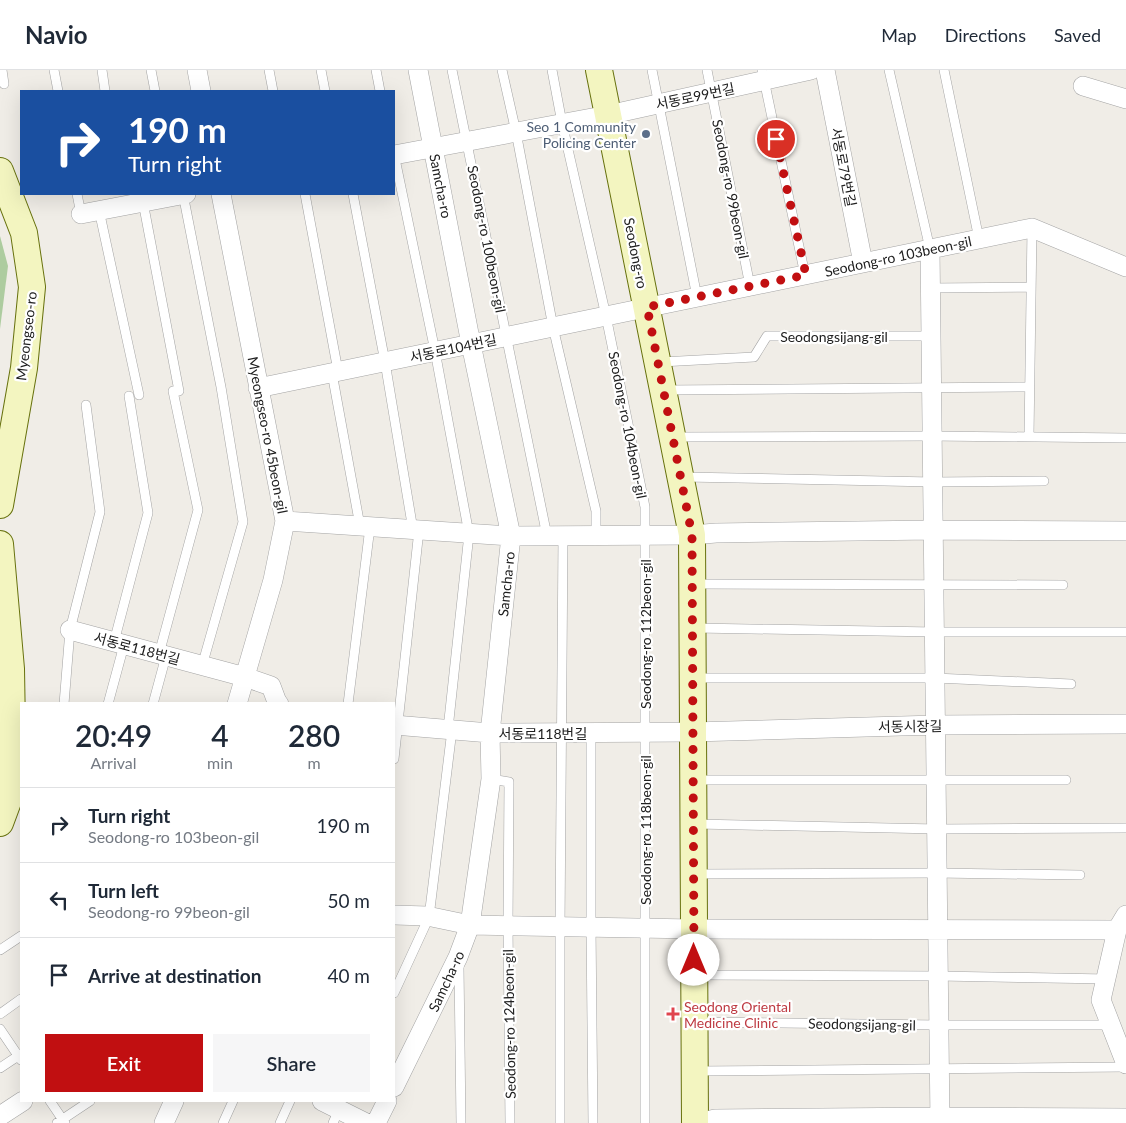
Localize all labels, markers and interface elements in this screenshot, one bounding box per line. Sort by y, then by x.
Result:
text: Navio [25,20,88,49]
text: Map [881,24,917,46]
text: Directions [945,24,1026,46]
text: Saved [1054,24,1101,46]
street label: 서동로99번길 [654,79,736,113]
text: 190 m [128,108,227,150]
icon: right [45,110,110,175]
place label: Seo 1 Community Policing Center [526,118,637,151]
street label: Seodong-ro 99beon-gil [709,118,753,260]
pin [755,118,797,160]
icon: arrive [762,125,790,153]
street label: 서동로79번길 [828,126,860,208]
marker: Seo 1 Community Policing Center [640,128,652,140]
text: Turn right [128,150,222,177]
street label: Samcha-ro [426,152,456,220]
street label: Seodong-ro 100beon-gil [464,164,510,314]
street label: Seodong-ro [621,216,651,290]
street label: Seodong-ro 103beon-gil [823,232,973,280]
street label: Myeongseo-ro [12,290,40,382]
street label: Seodongsijang-gil [780,328,888,345]
street label: 서동로104번길 [408,330,498,366]
street label: Seodong-ro 104beon-gil [605,350,651,500]
street label: Myeongseo-ro 45beon-gil [244,355,292,515]
street label: Samcha-ro [494,551,518,617]
street label: Seodong-ro 112beon-gil [637,559,654,709]
street label: 서동로118번길 [92,628,182,668]
text: 20:49 [75,717,152,753]
text: 4 [211,717,229,753]
text: 280 [288,717,340,753]
street label: 서동시장길 [878,717,942,735]
street label: 서동로118번길 [499,725,587,742]
text: Arrival [90,753,137,772]
text: min [207,753,233,772]
text: m [307,753,321,772]
street label: Seodong-ro 118beon-gil [637,755,654,905]
text: Turn right [88,804,170,827]
icon: right [45,811,73,839]
text: 190 m [316,814,370,837]
text: Seodong-ro 103beon-gil [88,827,259,846]
text: Turn left [88,879,159,902]
icon: left [45,886,73,914]
text: 50 m [327,889,370,912]
text: Seodong-ro 99beon-gil [88,902,250,921]
position arrow [667,933,719,985]
street label: Samcha-ro [424,948,468,1014]
street label: Seodong-ro 124beon-gil [499,949,519,1099]
icon: arrive [45,961,73,989]
text: Arrive at destination [88,964,261,987]
text: 40 m [327,964,370,987]
place label: Seodong Oriental Medicine Clinic [684,998,791,1031]
marker: Seodong Oriental Medicine Clinic [666,1007,680,1021]
street label: Seodongsijang-gil [808,1015,916,1033]
button: Exit [45,1034,203,1092]
button: Share [213,1034,370,1092]

